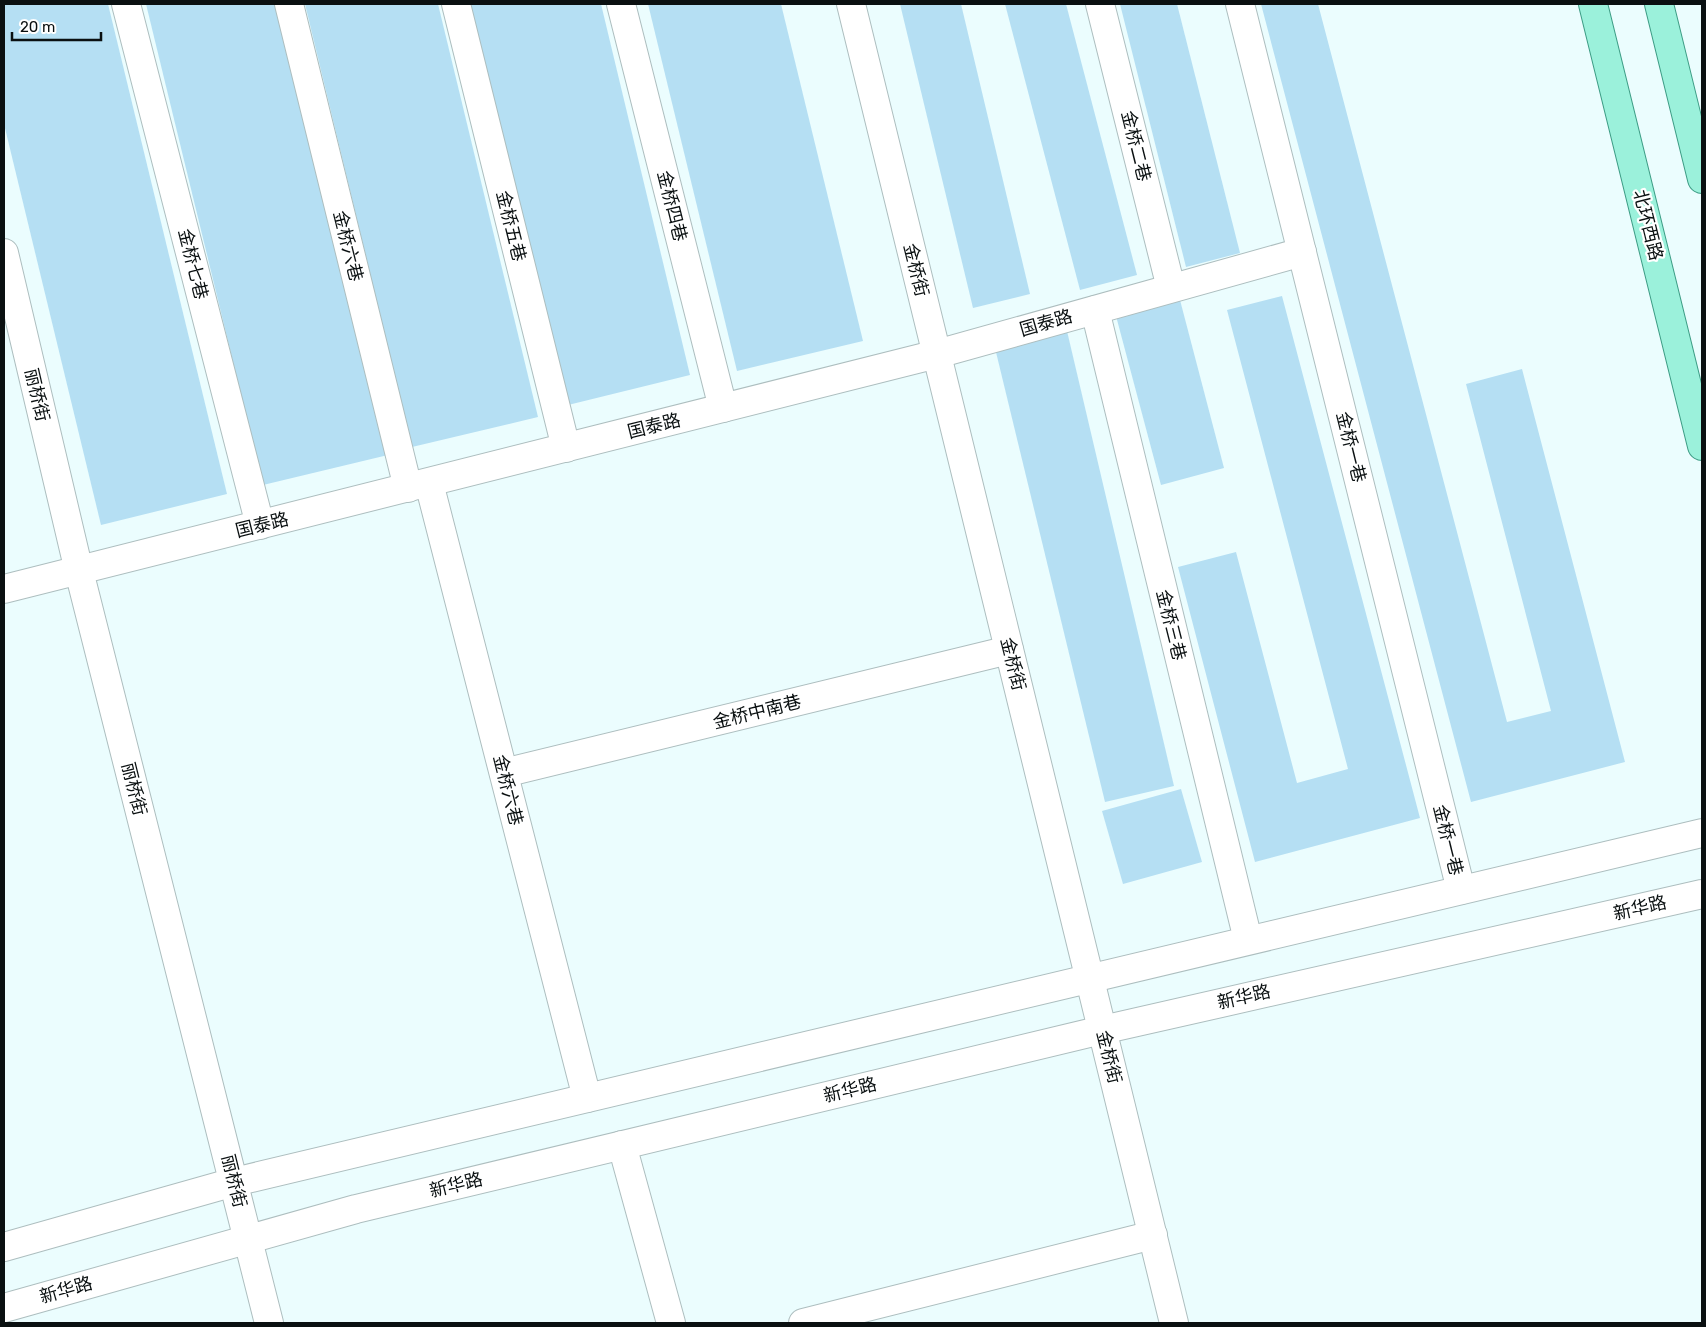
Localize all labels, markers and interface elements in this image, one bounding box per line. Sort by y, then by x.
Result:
scale bar [12,10,101,42]
text: 20 m [20,18,55,36]
street label: 金桥二巷 [1117,108,1155,184]
street label: 金桥四巷 [653,168,691,244]
street label: 北环西路 [1629,187,1667,263]
street label: 金桥五巷 [492,188,530,264]
street label: 金桥六巷 [329,208,367,284]
street label: 金桥七巷 [174,226,212,302]
street label: 金桥街 [899,241,933,299]
street label: 国泰路 [1017,305,1075,341]
street label: 丽桥街 [20,366,54,424]
street label: 国泰路 [625,409,683,443]
street label: 金桥一巷 [1332,409,1370,485]
street label: 国泰路 [233,508,291,542]
street label: 金桥三巷 [1152,587,1190,663]
street label: 金桥街 [996,635,1030,693]
street label: 金桥中南巷 [711,690,803,734]
street label: 金桥六巷 [489,752,527,828]
street label: 丽桥街 [117,760,151,818]
street label: 金桥一巷 [1429,802,1467,878]
street label: 新华路 [1611,891,1669,925]
street label: 新华路 [1215,980,1273,1014]
street label: 金桥街 [1092,1028,1126,1086]
street label: 新华路 [821,1073,879,1107]
street label: 丽桥街 [217,1152,251,1210]
street label: 新华路 [427,1168,485,1202]
street label: 新华路 [37,1272,95,1308]

